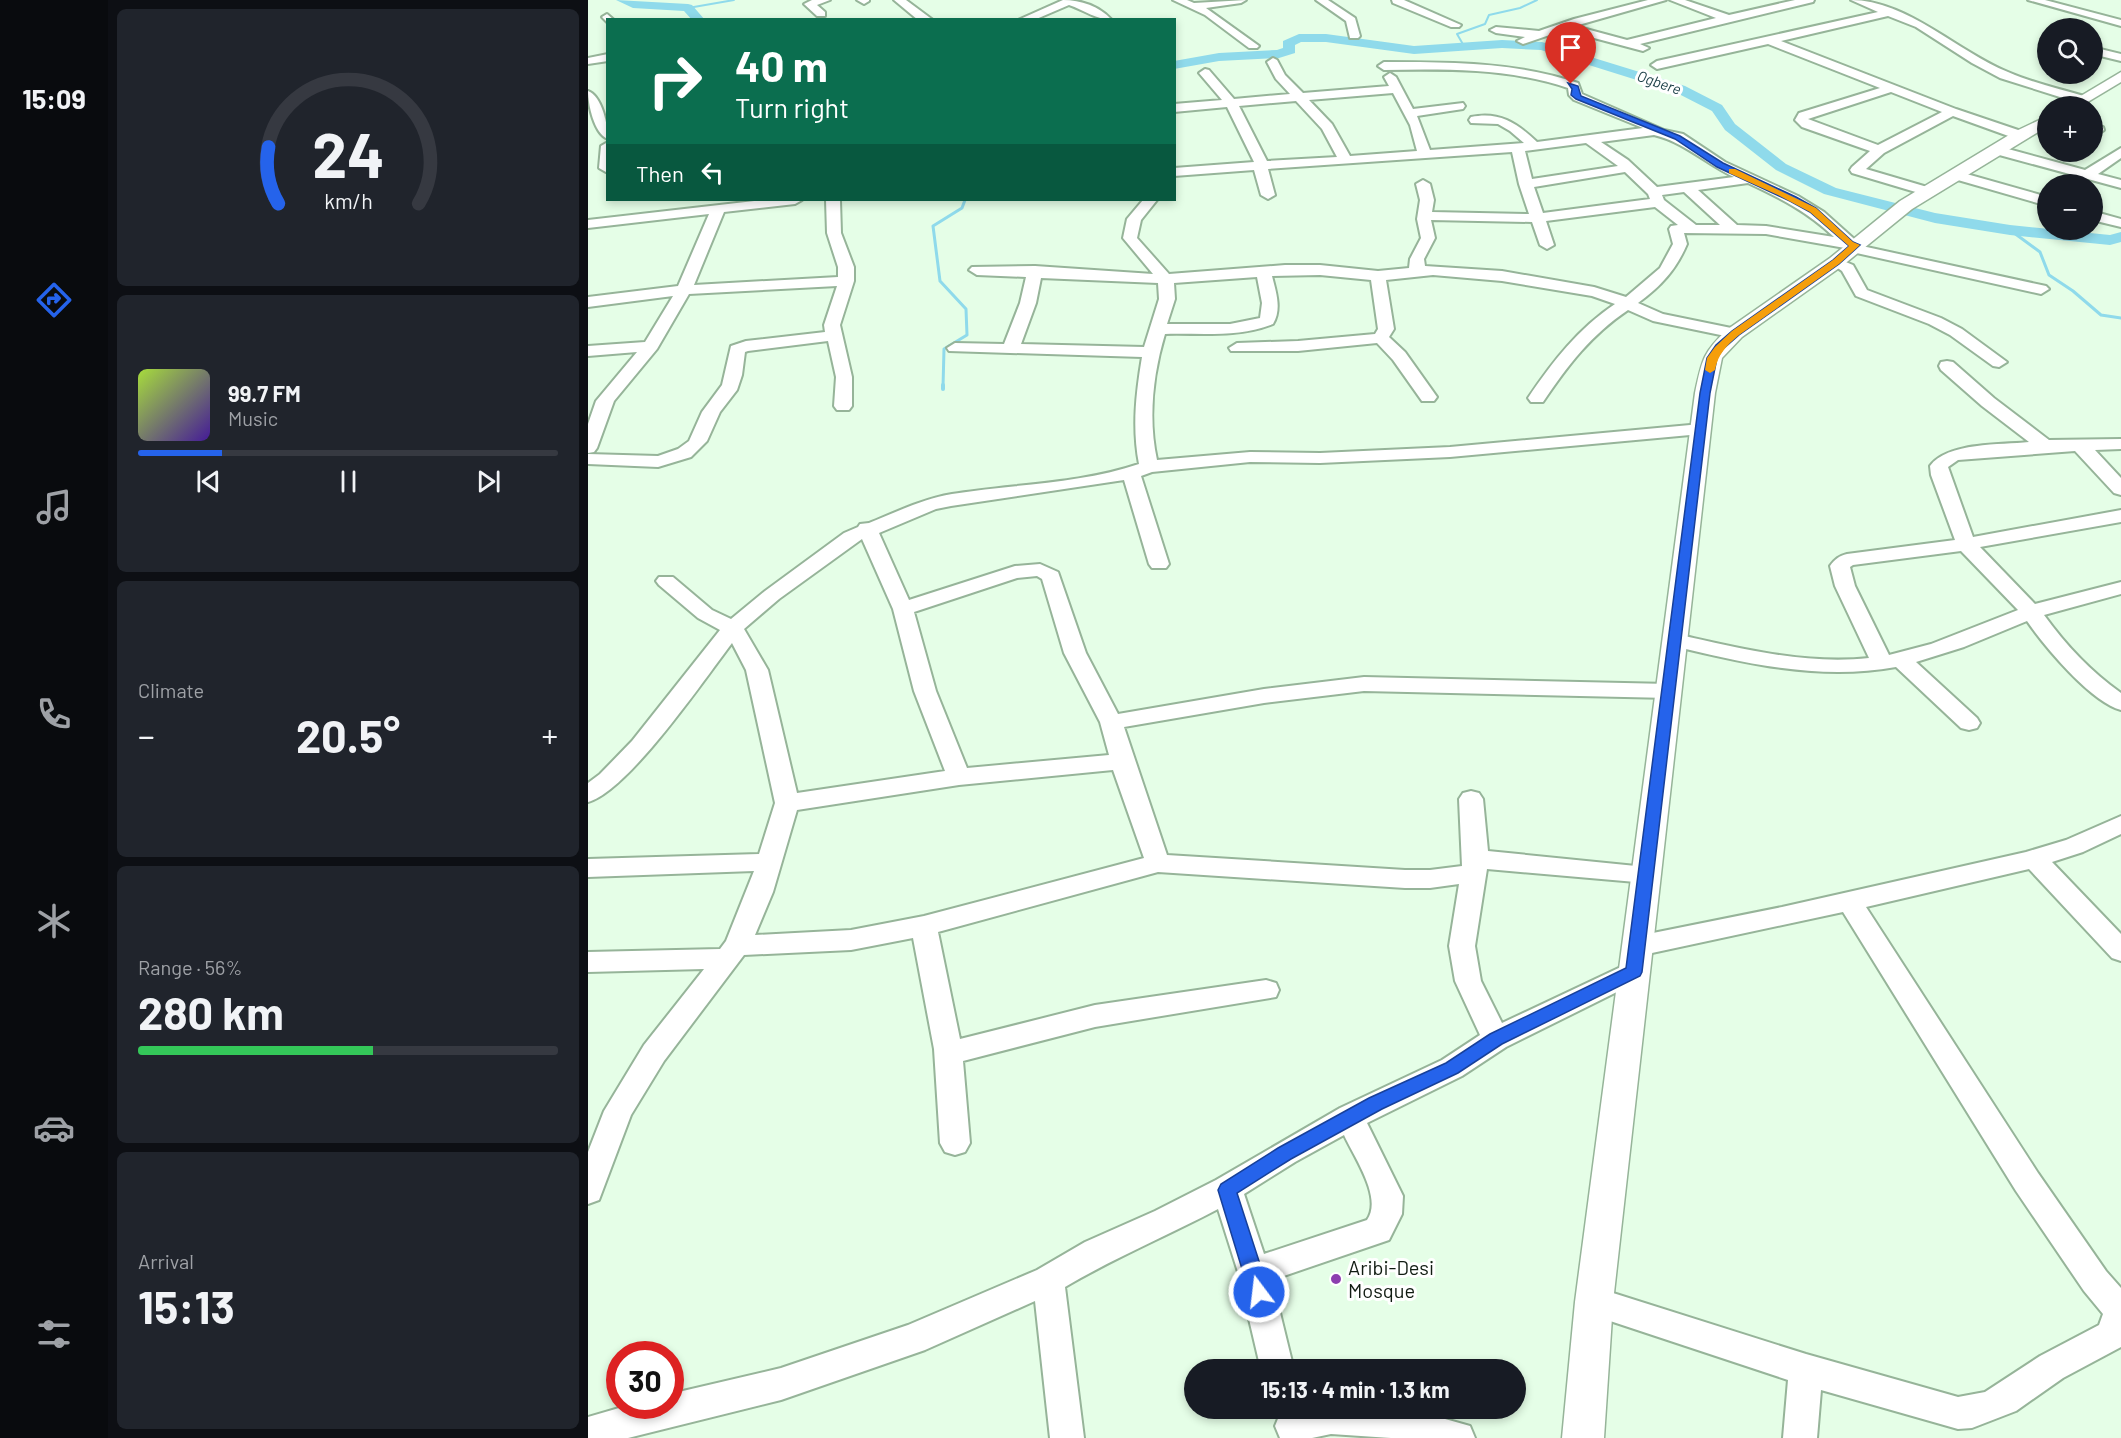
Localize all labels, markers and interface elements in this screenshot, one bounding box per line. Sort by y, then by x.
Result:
map controls [2037,18,2103,240]
button: search [2037,18,2103,84]
pin [1545,22,1596,84]
icon: arrive [1554,31,1587,64]
text: 40 m [735,40,828,90]
icon: right [636,42,714,120]
water label: Ogbere [1635,66,1684,98]
text: 15:09 [22,82,86,114]
text: Turn right [735,91,849,123]
button: + [2037,96,2103,162]
text: 24 [312,117,384,191]
icon: left [696,156,729,189]
text: Then [636,160,684,186]
button: − [2037,174,2103,240]
text: km/h [324,189,372,214]
icon: directions [33,279,75,321]
text: 99.7 FM [228,380,301,406]
text: Music [228,406,278,430]
icon: previous [192,465,225,498]
icon: pause [332,465,365,498]
icon: next [472,465,505,498]
icon: music [33,486,75,528]
text: Climate [138,678,204,702]
icon: phone [33,693,75,735]
text: 20.5° [296,708,400,762]
text: − [138,715,155,755]
text: + [542,715,558,755]
icon: climate [33,900,75,942]
text: Range · 56% [138,955,242,979]
text: 280 km [138,985,284,1039]
icon: car [33,1107,75,1149]
text: Arrival [138,1249,194,1273]
place label: Aribi-Desi Mosque [1348,1255,1434,1302]
position arrow [1227,1260,1291,1324]
marker: Aribi-Desi Mosque [1329,1272,1343,1286]
text: 15:13 [138,1279,235,1333]
icon: filters [33,1313,75,1355]
speed limit sign: 30 [606,1341,684,1419]
text: 15:13 · 4 min · 1.3 km [1260,1376,1450,1402]

